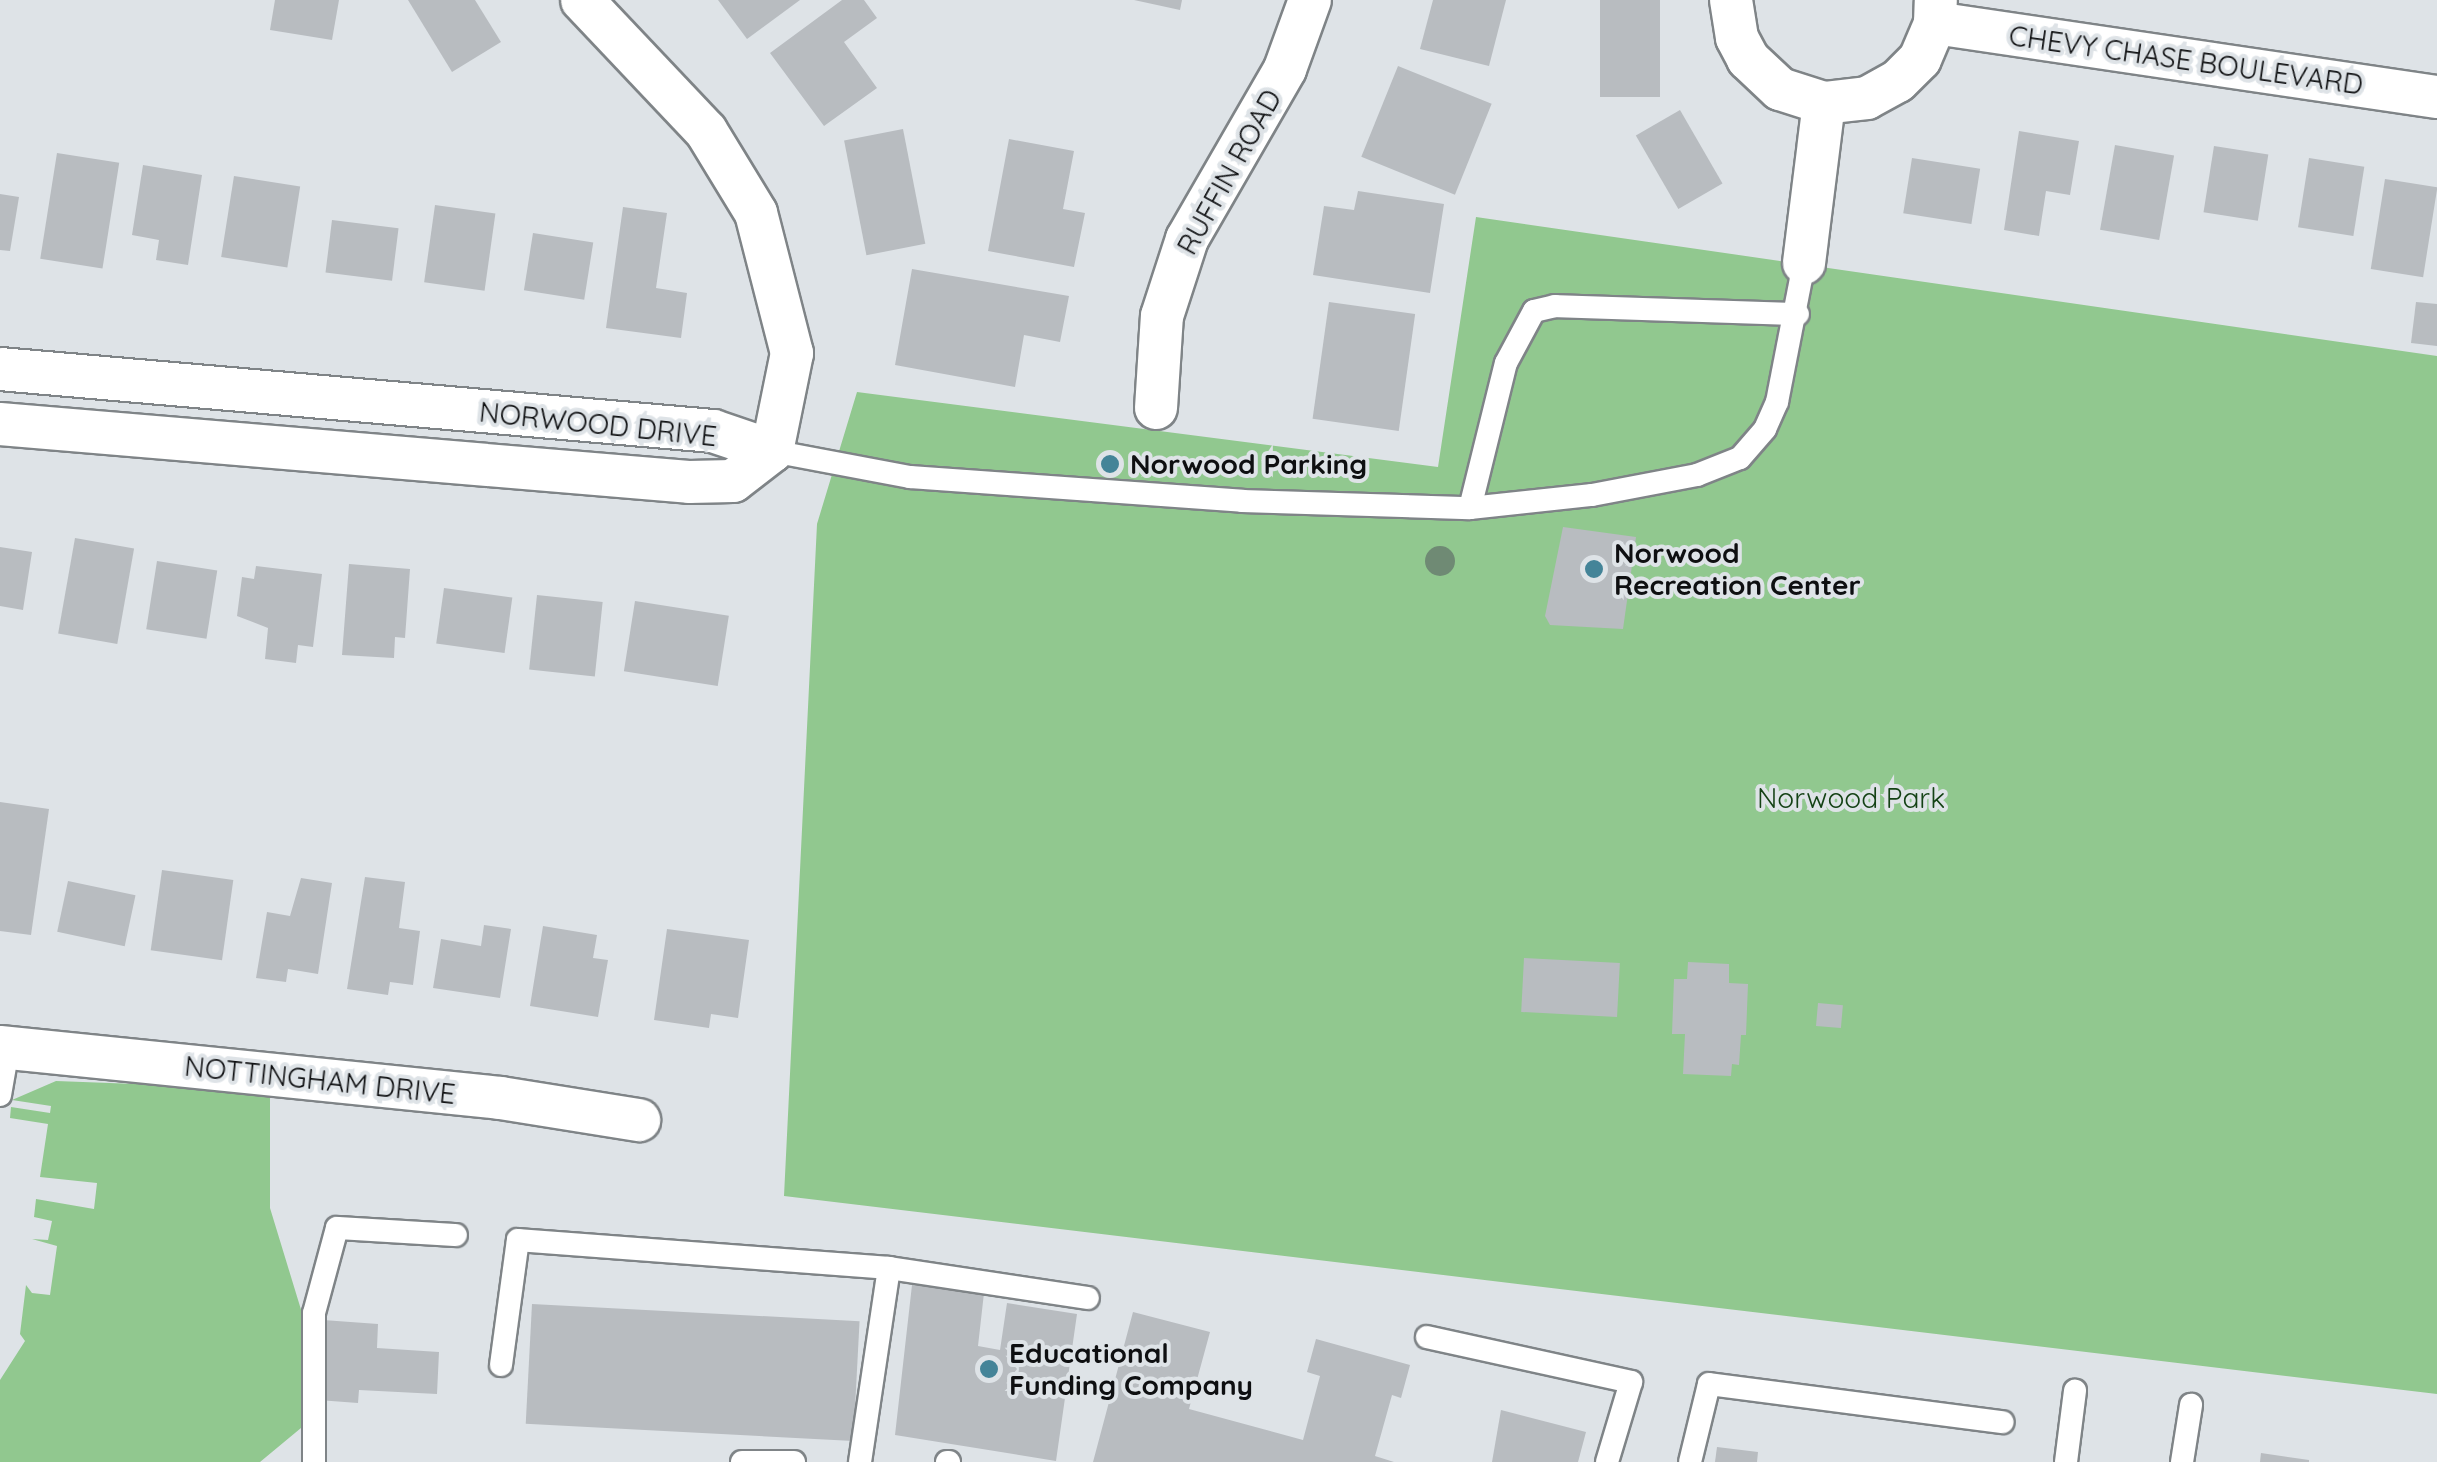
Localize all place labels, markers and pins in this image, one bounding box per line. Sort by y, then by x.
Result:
place label: Norwood Parking [1130,447,1367,481]
marker: Norwood Parking [1099,453,1121,475]
place label: Norwood Recreation Center [1614,536,1861,602]
marker: Norwood Recreation Center [1583,558,1605,580]
place label: Educational Funding Company [1009,1336,1253,1402]
marker: Educational Funding Company [978,1358,1000,1380]

